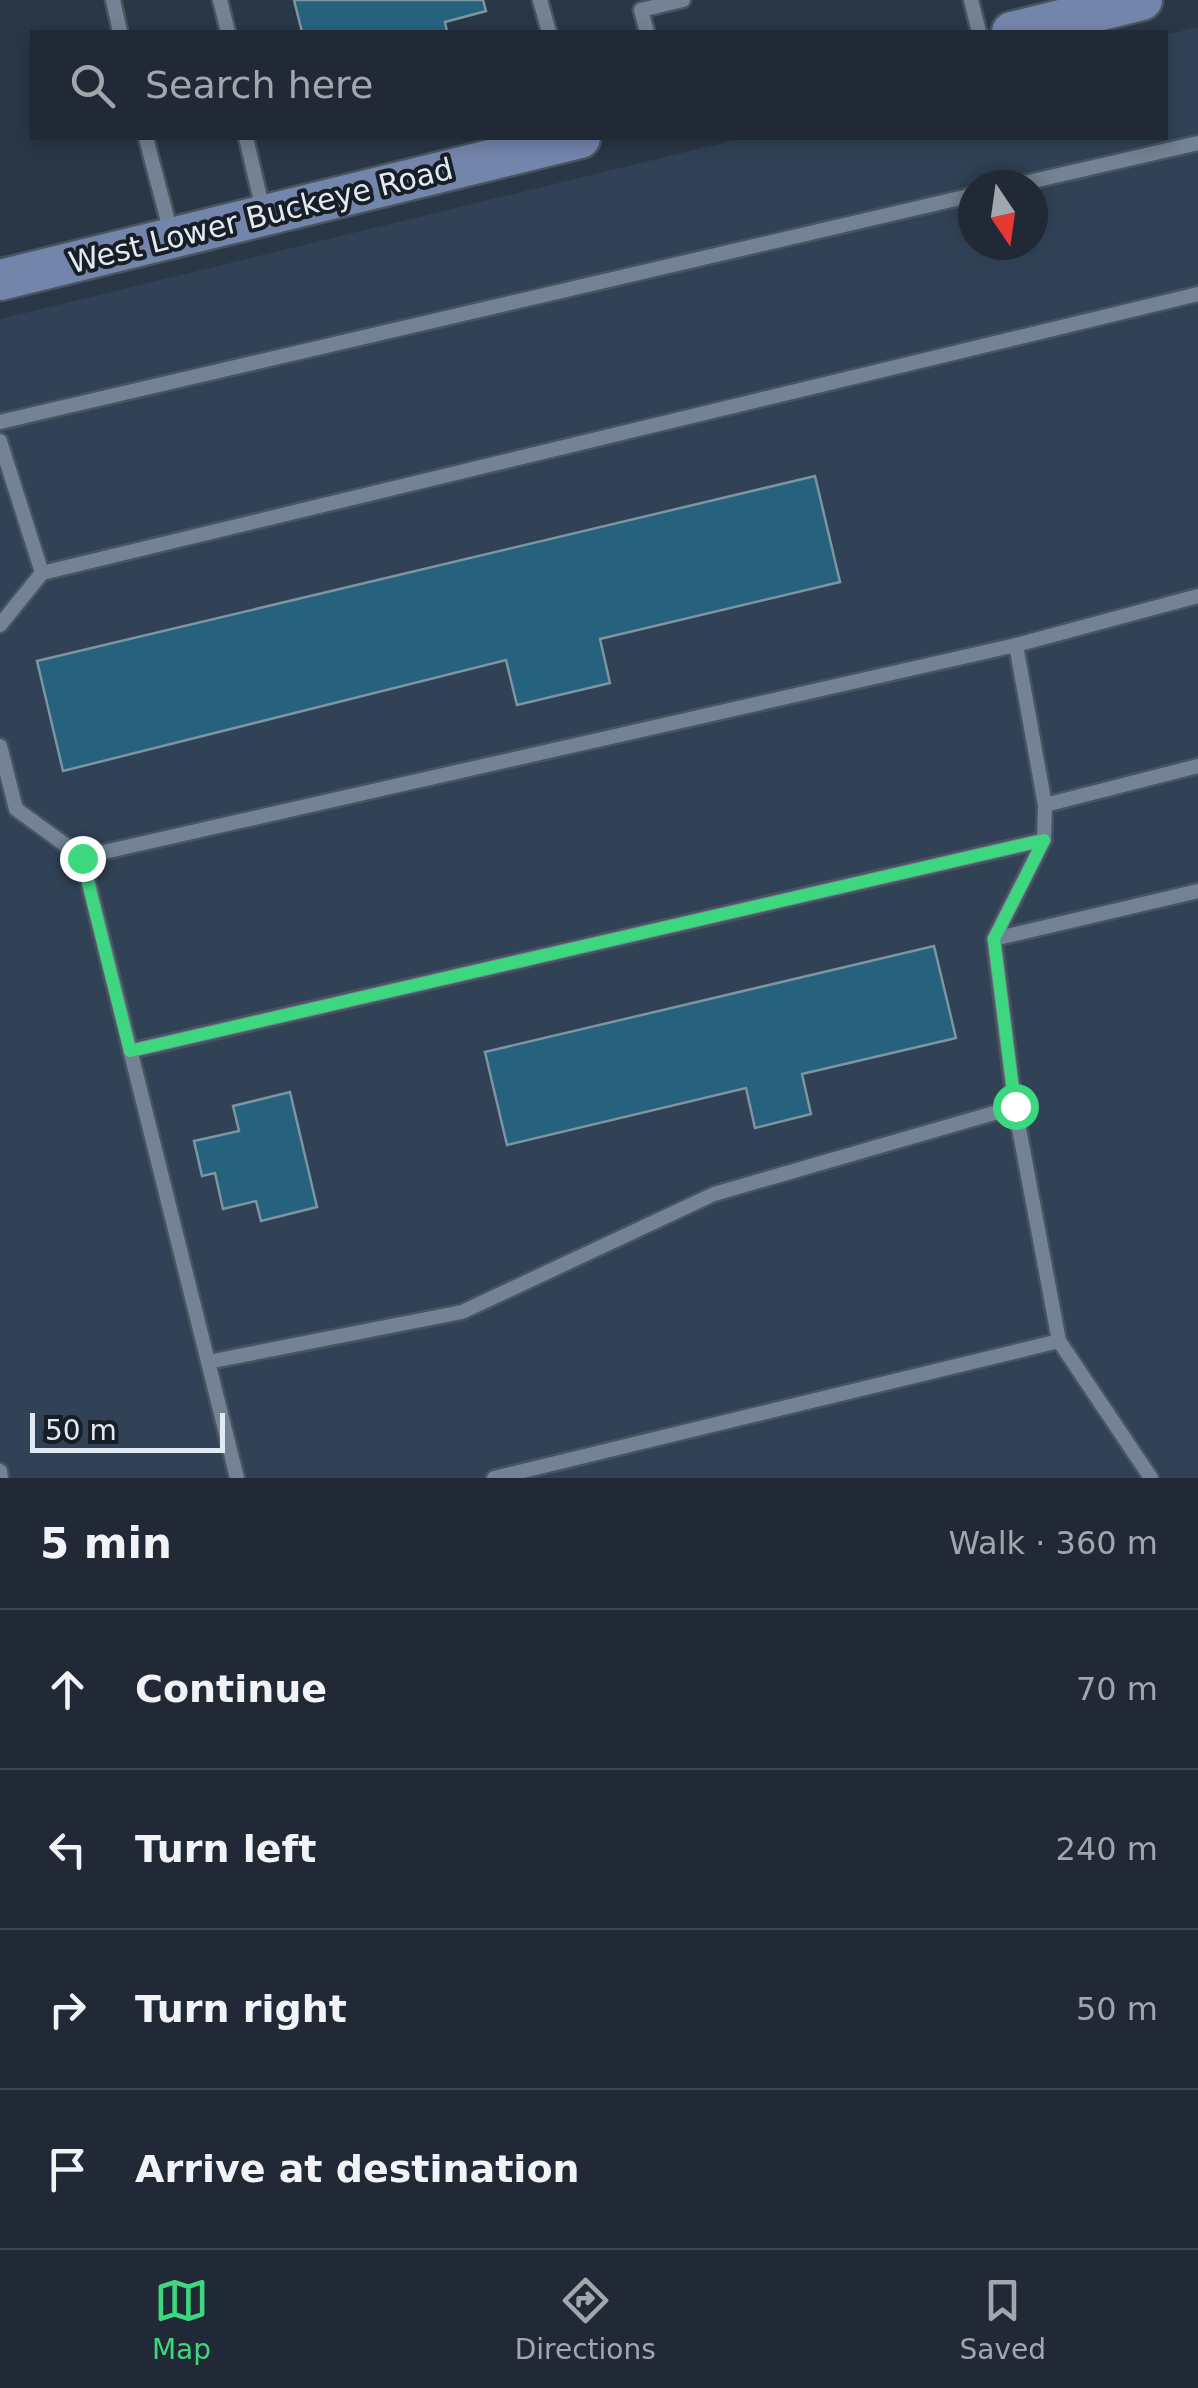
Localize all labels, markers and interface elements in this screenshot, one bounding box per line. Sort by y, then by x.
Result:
search box [30,30,1168,140]
icon: search [65,58,120,113]
text: Search here [145,63,373,107]
street label: West Lower Buckeye Road [65,151,457,280]
north arrow [958,170,1048,260]
route end [60,836,106,882]
route start [993,1084,1039,1130]
scale bar [30,1408,225,1452]
text: 50 m [45,1414,117,1447]
text: 5 min [40,1519,172,1568]
text: Walk · 360 m [948,1524,1158,1562]
icon: ahead [40,1662,95,1717]
text: Continue [135,1667,327,1711]
text: 70 m [1076,1670,1158,1708]
icon: left [40,1822,95,1877]
text: Turn left [135,1827,316,1871]
text: 240 m [1056,1830,1158,1868]
icon: right [40,1982,95,2037]
text: Turn right [135,1987,347,2031]
text: 50 m [1076,1990,1158,2028]
icon: arrive [40,2142,95,2197]
text: Arrive at destination [135,2147,580,2191]
tab: Map [152,2273,211,2366]
tab: Directions [515,2273,656,2366]
tab: Saved [960,2273,1046,2366]

